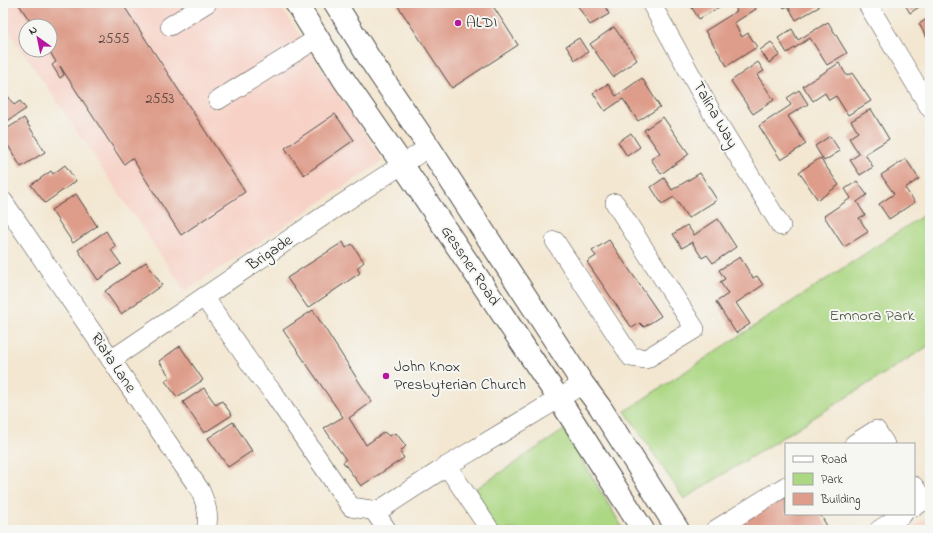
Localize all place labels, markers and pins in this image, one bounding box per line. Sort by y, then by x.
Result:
place label: ALDI [466,11,497,35]
marker: ALDI [453,18,463,28]
place label: John Knox Presbyterian Church [394,355,526,397]
marker: John Knox Presbyterian Church [381,371,391,381]

